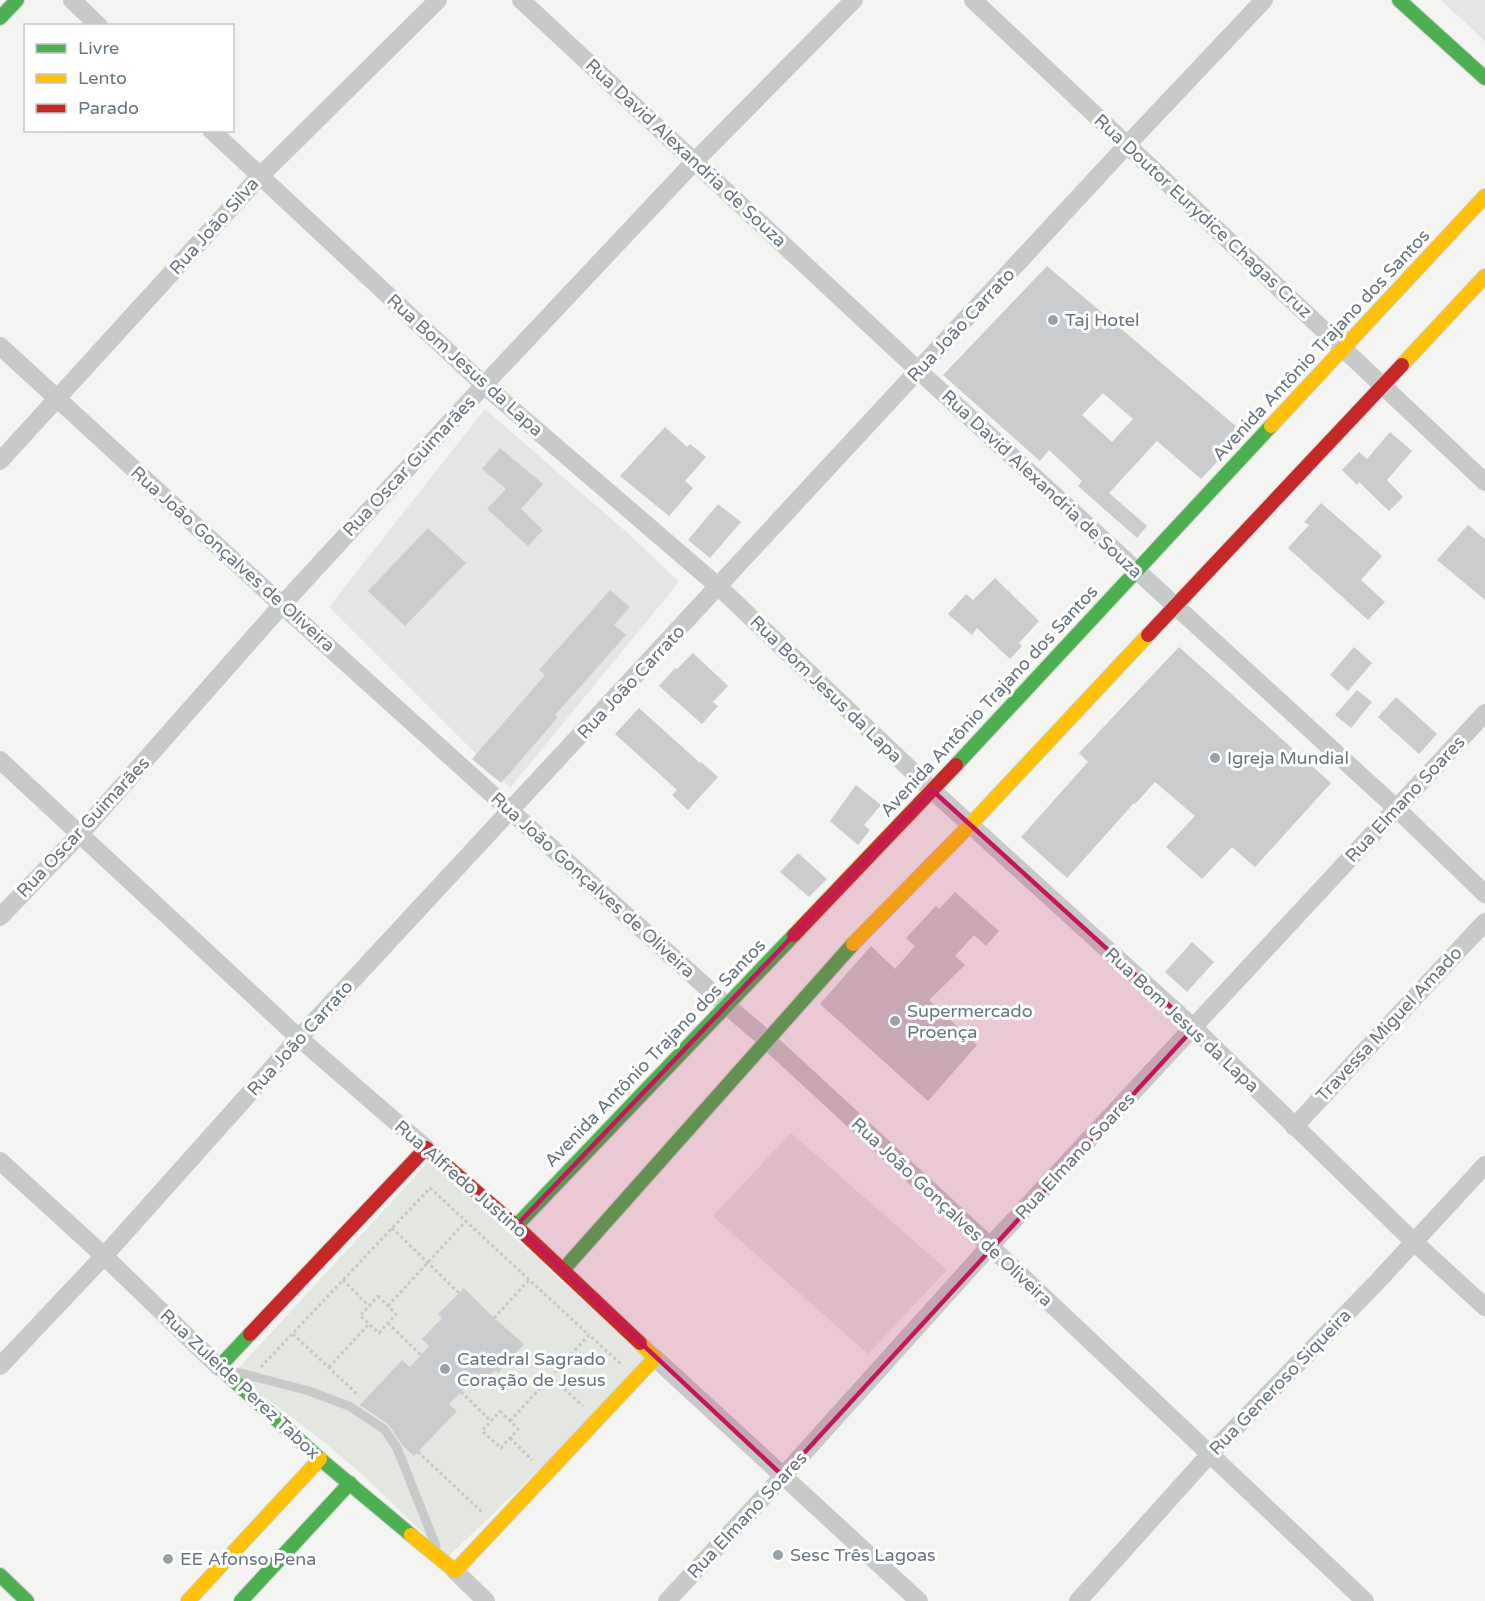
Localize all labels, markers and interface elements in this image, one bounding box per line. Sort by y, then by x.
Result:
legend [24,24,234,132]
text: Livre [78,37,119,59]
street label: Rua David Alexandria de Souza [581,54,791,252]
text: Lento [78,67,127,89]
text: Parado [78,97,139,119]
street label: Rua Doutor Eurydice Chagas Cruz [1090,109,1316,323]
street label: Rua João Silva [165,173,263,279]
street label: Avenida Antônio Trajano dos Santos [1208,225,1434,465]
street label: Rua João Carrato [903,263,1019,386]
street label: Rua Bom Jesus da Lapa [382,289,548,441]
place label: Taj Hotel [1065,309,1140,331]
marker: Taj Hotel [1046,313,1060,327]
street label: Rua David Alexandria de Souza [937,385,1147,583]
street label: Rua Oscar Guimarães [338,391,480,541]
street label: Rua João Gonçalves de Oliveira [126,461,340,657]
street label: Avenida Antônio Trajano dos Santos [876,581,1102,821]
street label: Rua Bom Jesus da Lapa [745,611,907,767]
street label: Rua João Carrato [573,620,689,743]
street label: Rua Elmano Soares [1341,731,1469,867]
place label: Igreja Mundial [1227,747,1349,769]
marker: Igreja Mundial [1208,751,1222,765]
street label: Rua Oscar Guimarães [12,752,154,902]
street label: Rua João Gonçalves de Oliveira [486,787,700,983]
street label: Avenida Antônio Trajano dos Santos [540,934,770,1172]
street label: Travessa Miguel Amado [1311,942,1467,1106]
street label: Rua Bom Jesus da Lapa [1100,943,1264,1097]
street label: Rua João Carrato [242,976,358,1100]
place label: Supermercado Proença [907,1000,1033,1043]
marker: Supermercado Proença [888,1014,902,1028]
street label: Rua Elmano Soares [1011,1088,1139,1224]
street label: Rua João Gonçalves de Oliveira [847,1113,1057,1311]
street label: Rua Alfredo Justino [390,1116,532,1243]
street label: Rua Zuleide Perez Tabox [156,1304,324,1464]
street label: Rua Generoso Siqueira [1204,1304,1356,1460]
place label: Catedral Sagrado Coração de Jesus [457,1348,606,1391]
marker: Catedral Sagrado Coração de Jesus [438,1362,452,1376]
street label: Rua Elmano Soares [683,1447,811,1583]
place label: Sesc Três Lagoas [790,1544,936,1566]
place label: EE Afonso Pena [180,1548,316,1570]
marker: Sesc Três Lagoas [771,1548,785,1562]
marker: EE Afonso Pena [161,1552,175,1566]

